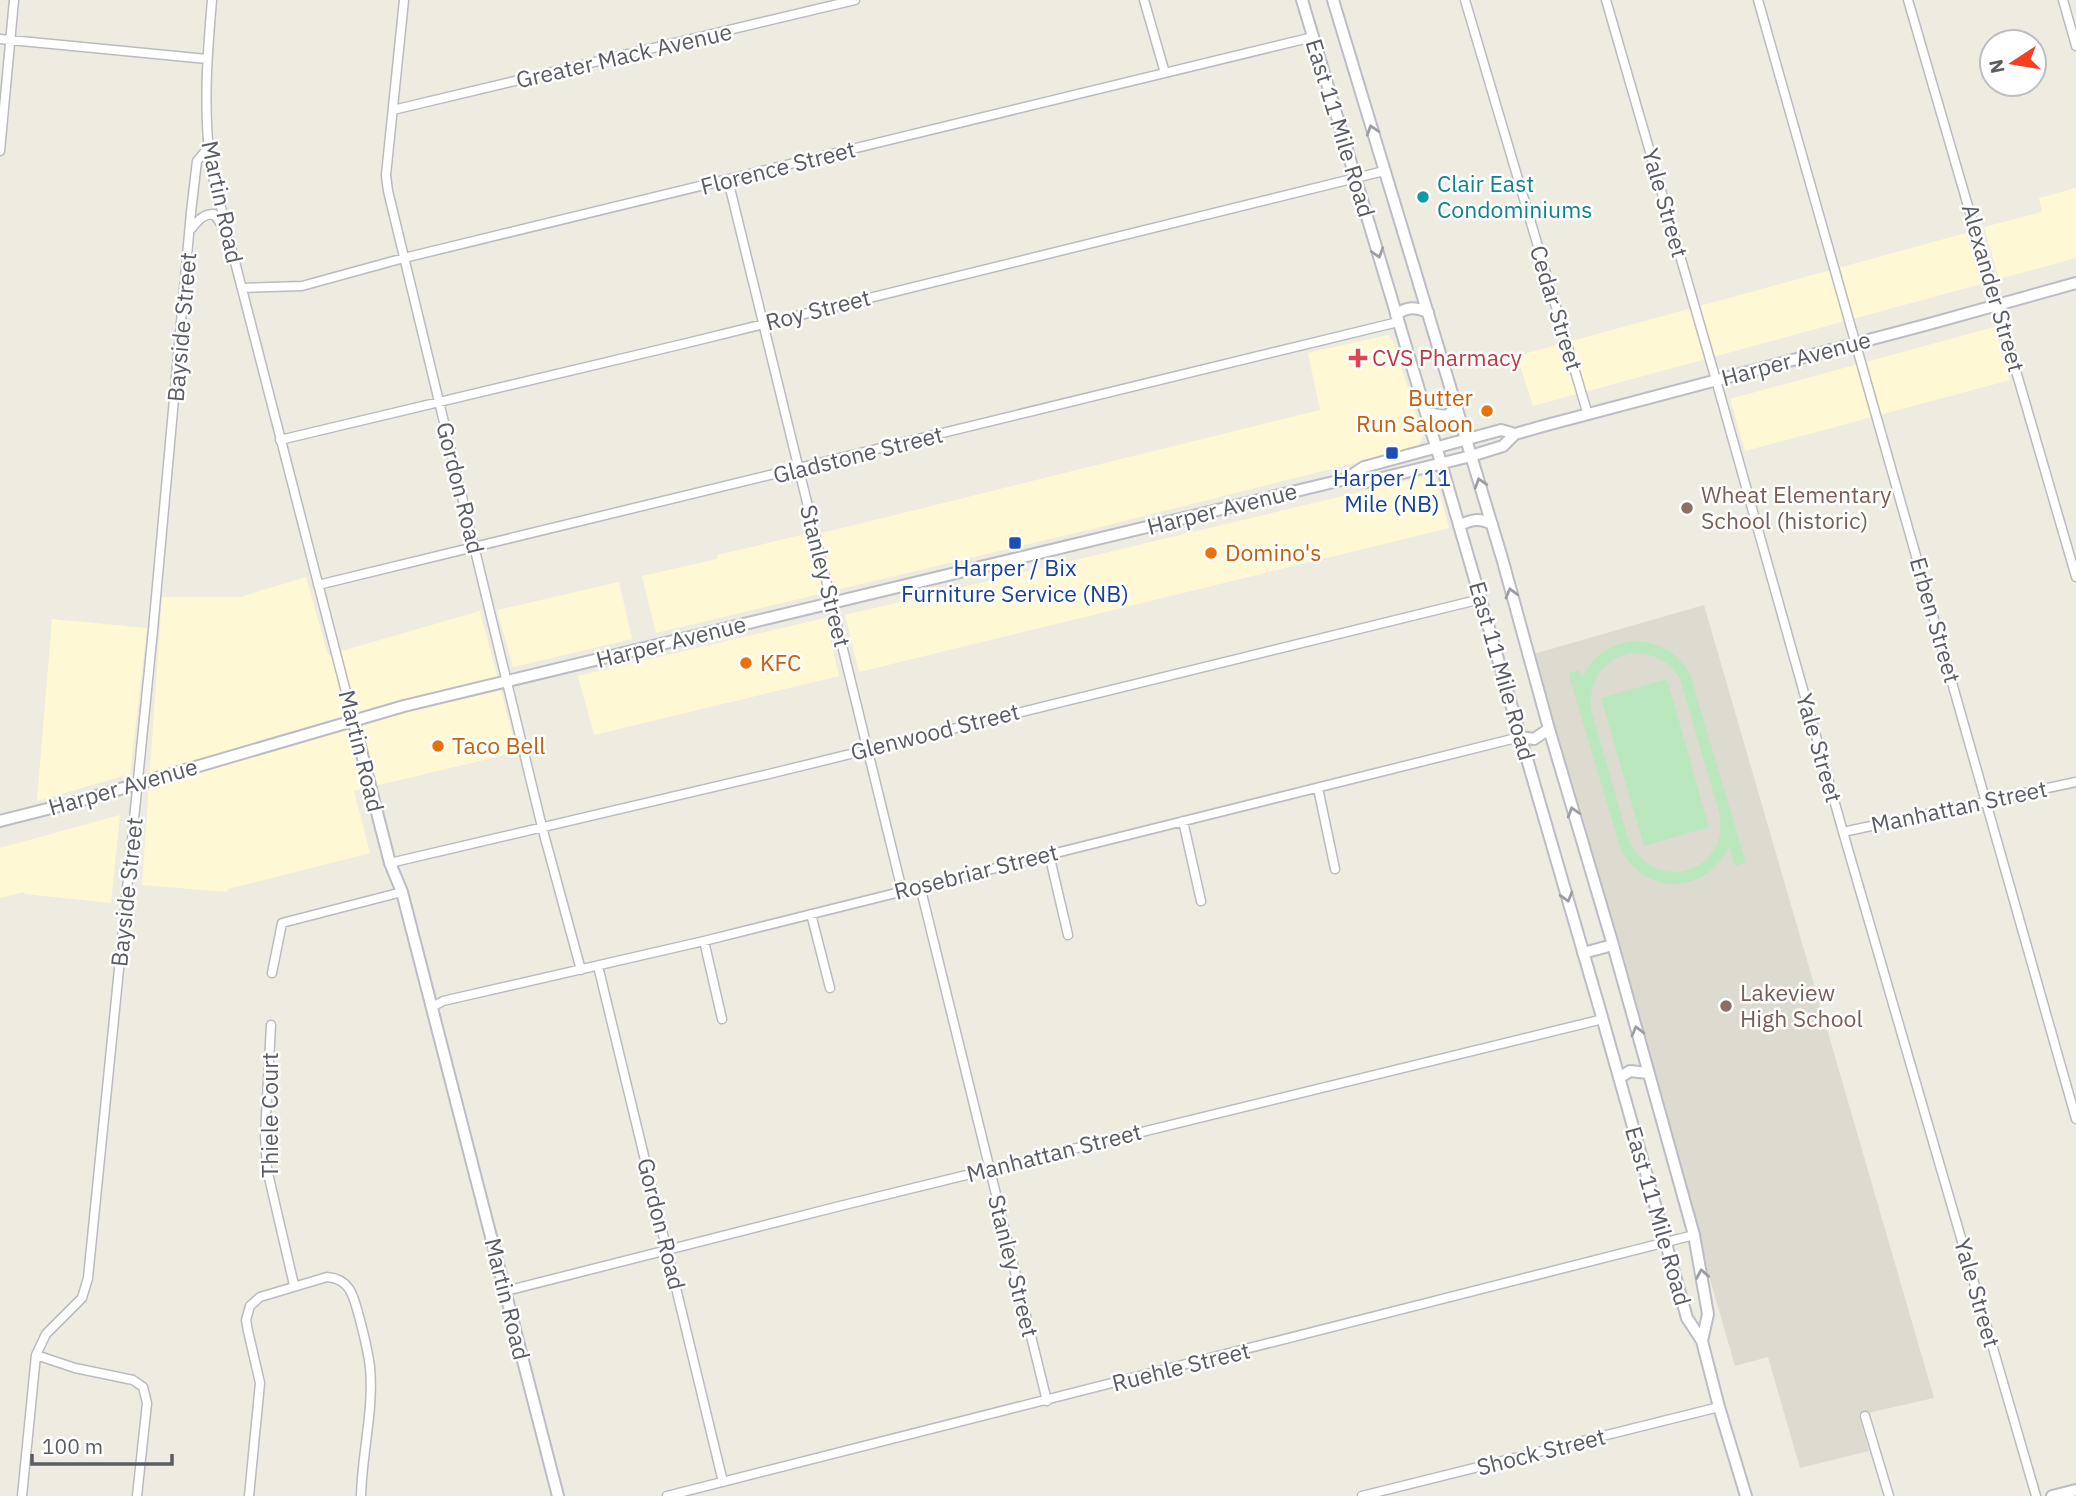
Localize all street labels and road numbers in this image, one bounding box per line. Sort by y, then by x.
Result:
street label: Greater Mack Avenue [513,16,735,94]
street label: East 11 Mile Road [1300,35,1382,220]
street label: Florence Street [697,133,858,201]
street label: Martin Road [195,138,251,266]
street label: Yale Street [1636,145,1696,261]
street label: Alexander Street [1956,200,2032,375]
street label: Cedar Street [1524,241,1590,374]
street label: Bayside Street [160,251,202,403]
street label: Roy Street [762,282,873,337]
street label: Harper Avenue [1718,324,1874,392]
street label: Gladstone Street [770,418,946,490]
street label: Gordon Road [430,419,492,557]
street label: Harper Avenue [1144,475,1300,541]
street label: Stanley Street [794,502,858,650]
street label: Erben Street [1904,553,1968,686]
street label: East 11 Mile Road [1463,578,1543,764]
street label: Harper Avenue [593,608,749,674]
street label: Martin Road [332,687,392,815]
street label: Yale Street [1790,690,1850,806]
street label: Glenwood Street [847,696,1022,767]
street label: Harper Avenue [45,750,201,822]
street label: Manhattan Street [1868,773,2050,839]
street label: Bayside Street [103,816,149,968]
street label: Rosebriar Street [891,836,1061,906]
street label: Thiele Court [254,1052,284,1178]
street label: Manhattan Street [963,1116,1144,1188]
street label: East 11 Mile Road [1619,1123,1699,1309]
street label: Gordon Road [631,1155,693,1293]
street label: Stanley Street [982,1192,1046,1340]
street label: Martin Road [478,1235,538,1363]
street label: Yale Street [1948,1235,2008,1351]
street label: Ruehle Street [1109,1334,1253,1398]
street label: Shock Street [1473,1421,1608,1481]

